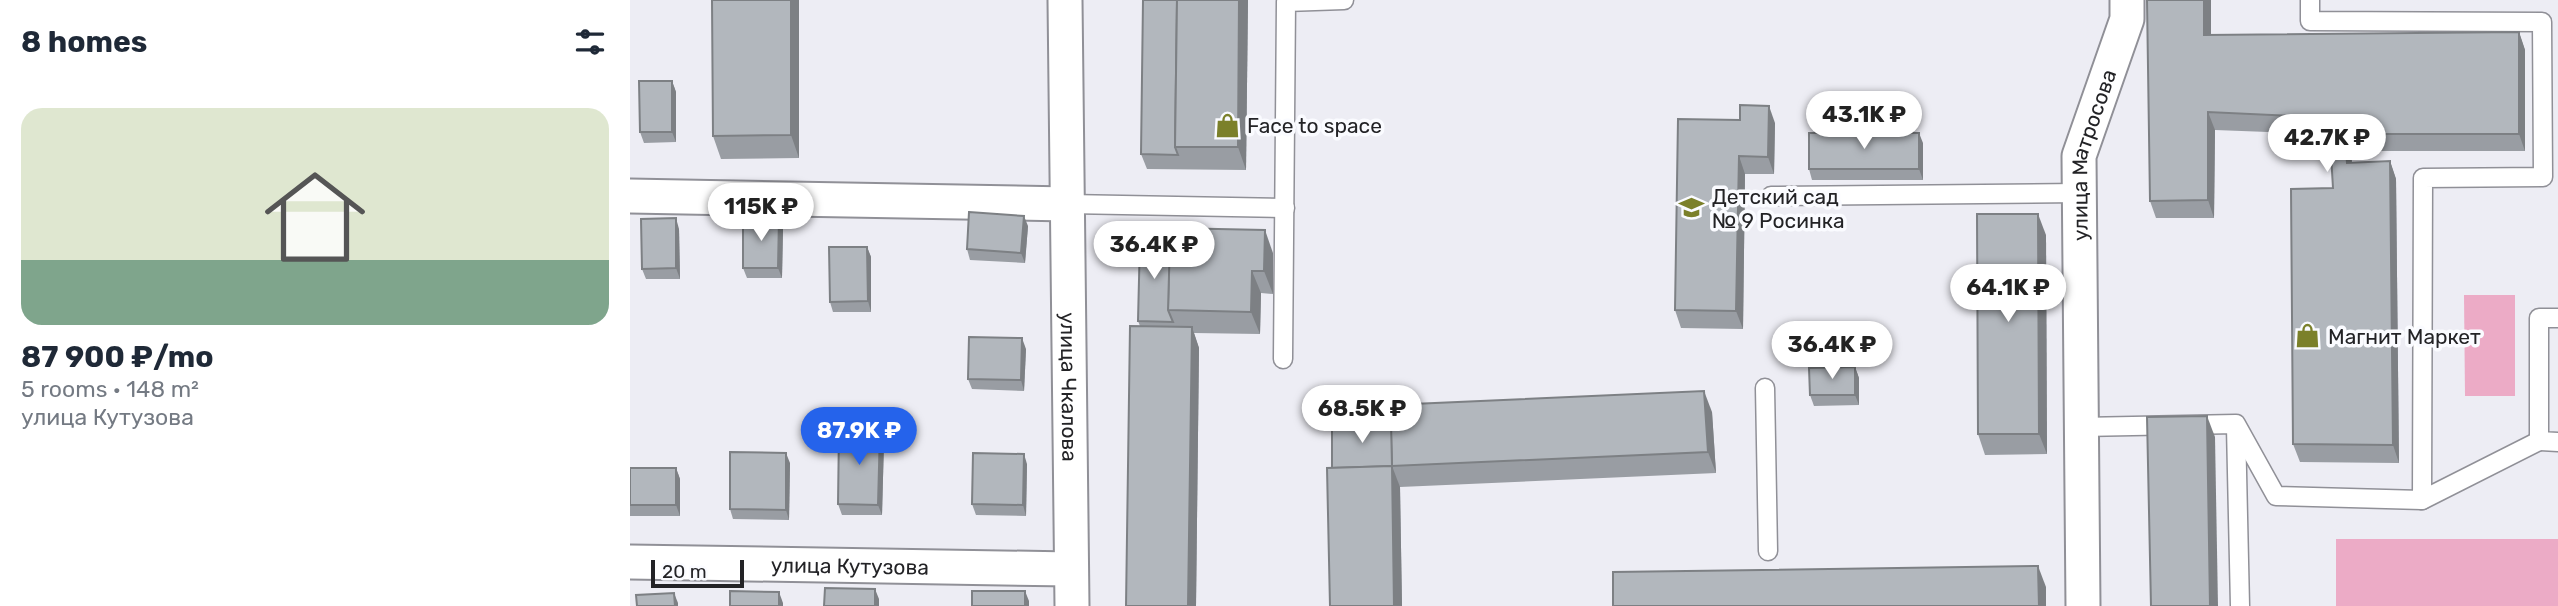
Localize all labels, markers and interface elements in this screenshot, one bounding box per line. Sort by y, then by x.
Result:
icon: filters [571,23,609,61]
text: 8 homes [21,24,147,60]
street label: улица Матросова [2066,66,2121,241]
pin: 43.1K ₽ [1799,92,1929,151]
text: 43.1K ₽ [1822,100,1906,128]
shop icon: Face to space [1213,111,1241,139]
place label: Face to space [1247,113,1382,138]
pin: 42.7K ₽ [2262,114,2392,174]
text: 42.7K ₽ [2284,123,2370,151]
icon: home [252,154,378,280]
pin: 115K ₽ [704,184,818,243]
place label: Детский сад № 9 Росинка [1712,184,1845,233]
text: 115K ₽ [724,192,798,220]
school or university icon: Детский сад № 9 Росинка [1678,194,1706,222]
pin: 36.4K ₽ [1089,222,1219,281]
text: 36.4K ₽ [1110,230,1198,258]
pin: 64.1K ₽ [1943,264,2073,324]
text: 64.1K ₽ [1966,273,2050,301]
street label: улица Чкалова [1056,312,1083,462]
pin: 36.4K ₽ [1767,322,1897,381]
shop icon: Магнит Маркет [2294,322,2322,350]
place label: Магнит Маркет [2328,324,2481,349]
text: 36.4K ₽ [1788,330,1876,358]
text: 87 900 ₽/mo [21,339,214,375]
text: 5 rooms · 148 m² [21,375,199,403]
pin: 68.5K ₽ [1297,386,1427,445]
text: 68.5K ₽ [1318,394,1406,422]
text: улица Кутузова [21,403,194,431]
pin: 87.9K ₽ [794,407,924,467]
text: 87.9K ₽ [817,416,901,444]
street label: улица Кутузова [771,552,929,579]
scale bar [651,557,744,589]
text: 20 m [662,560,707,583]

